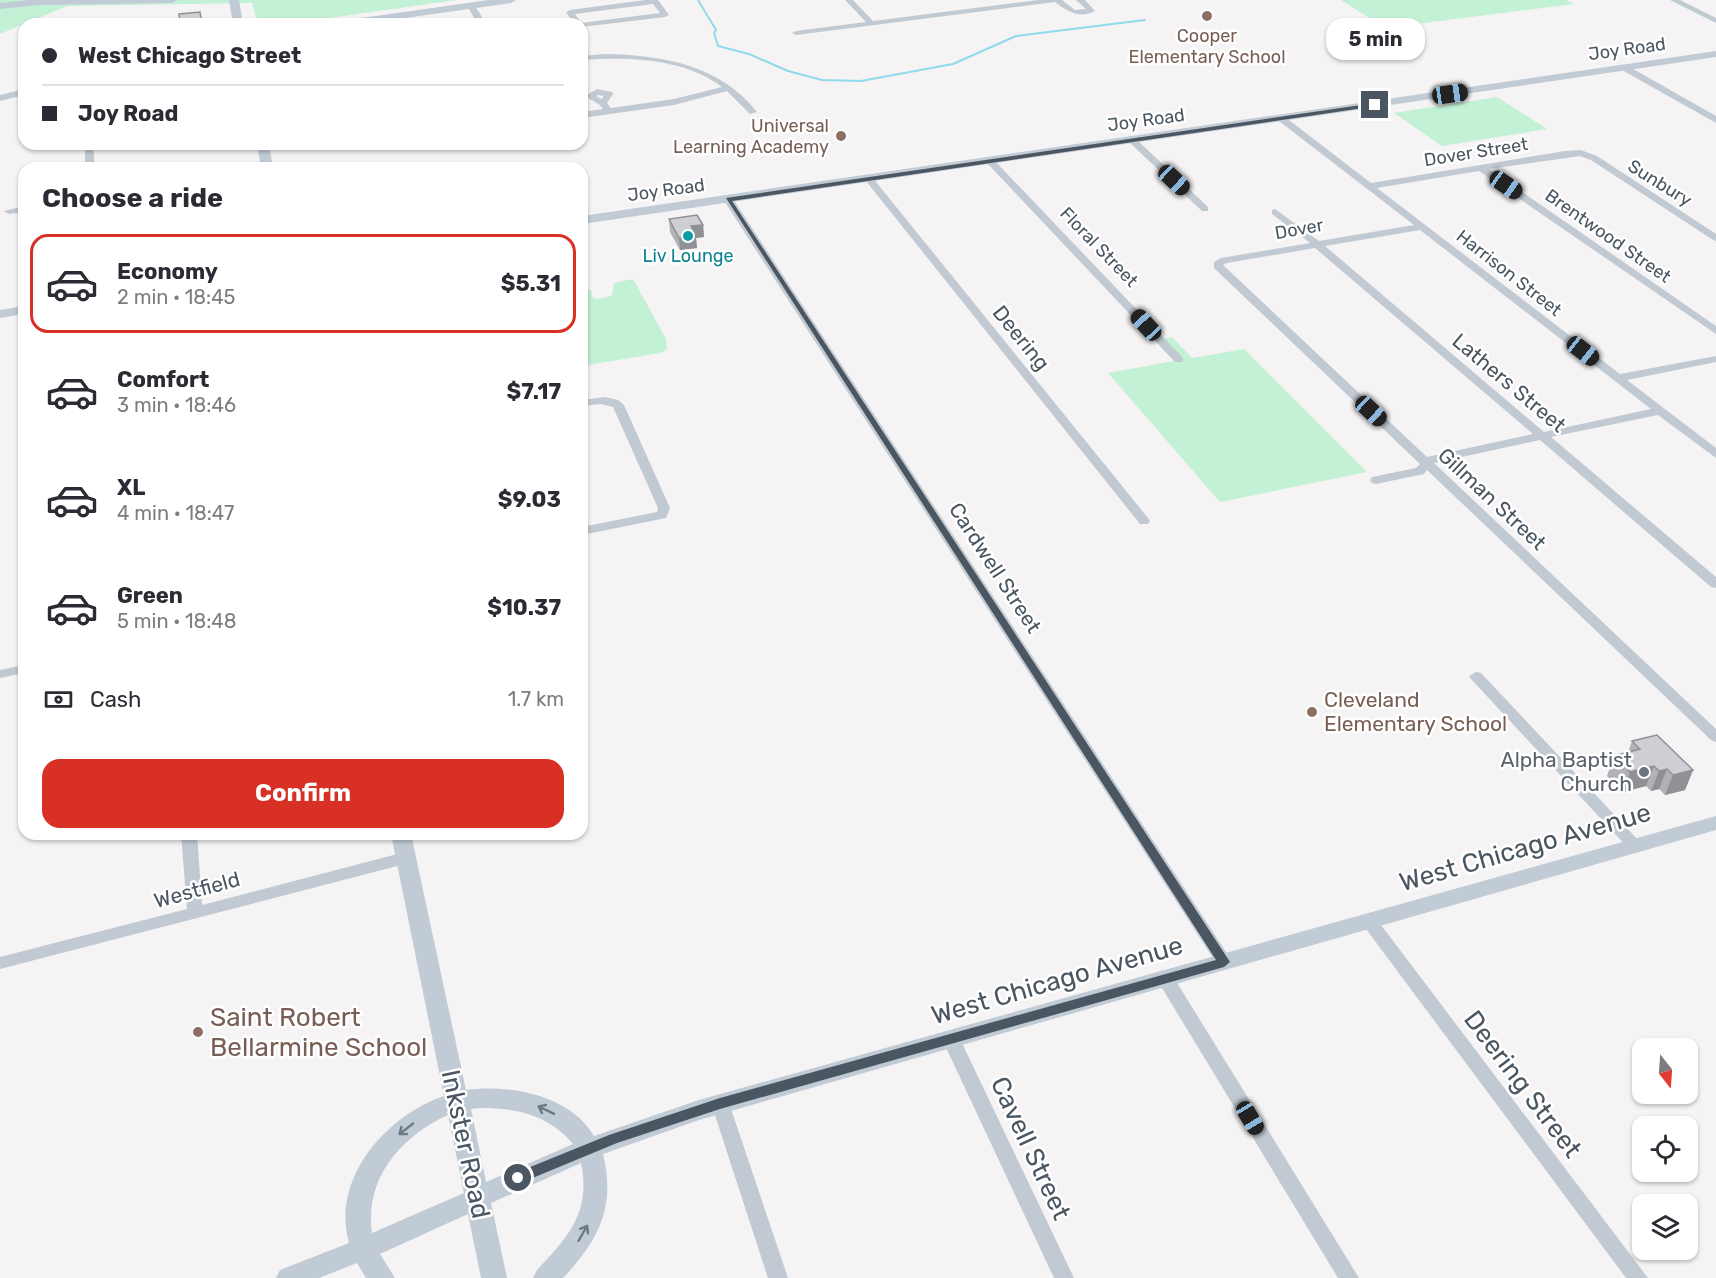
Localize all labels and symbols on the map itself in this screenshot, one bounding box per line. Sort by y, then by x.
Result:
marker: Cooper Elementary School [1200,9,1214,23]
callout: 5 min [1326,18,1424,60]
place label: Cooper Elementary School [1128,25,1286,68]
street label: Joy Road [1587,33,1667,65]
car [1431,83,1469,105]
route end [1361,91,1388,118]
street label: Joy Road [1106,104,1186,136]
place label: Universal Learning Academy [673,115,829,158]
marker: Universal Learning Academy [834,129,848,143]
street label: Dover Street [1422,133,1530,171]
street label: Sunbury [1624,155,1696,211]
car [1155,161,1193,199]
car [1486,167,1526,203]
street label: Joy Road [626,174,706,206]
street label: Brentwood Street [1541,184,1675,288]
street label: Floral Street [1055,202,1143,292]
street label: Dover [1273,214,1325,244]
street label: Harrison Street [1452,225,1566,321]
marker: Liv Lounge [681,229,695,243]
place label: Liv Lounge [642,245,734,267]
street label: Deering [988,300,1055,375]
car [1127,306,1165,344]
street label: Lathers Street [1447,328,1571,437]
car [1563,333,1603,369]
car [1352,392,1390,430]
street label: Gillman Street [1433,442,1551,555]
street label: Cardwell Street [944,498,1047,638]
place label: Cleveland Elementary School [1324,687,1507,736]
marker: Cleveland Elementary School [1305,705,1319,719]
place label: Alpha Baptist Church [1501,747,1632,796]
marker: Alpha Baptist Church [1637,765,1651,779]
street label: West Chicago Avenue [1396,797,1654,898]
street label: Westfield [151,866,243,913]
street label: West Chicago Avenue [928,930,1186,1031]
place label: Saint Robert Bellarmine School [210,1002,427,1063]
street label: Deering Street [1457,1005,1588,1164]
marker: Saint Robert Bellarmine School [191,1025,205,1039]
north arrow [1632,1038,1698,1104]
street label: Inkster Road [435,1067,496,1221]
street label: Cavell Street [984,1072,1077,1225]
car [1233,1098,1267,1138]
one-way arrow [538,1104,556,1116]
one-way arrow [399,1122,415,1135]
route start [504,1164,531,1191]
one-way arrow [577,1225,589,1242]

